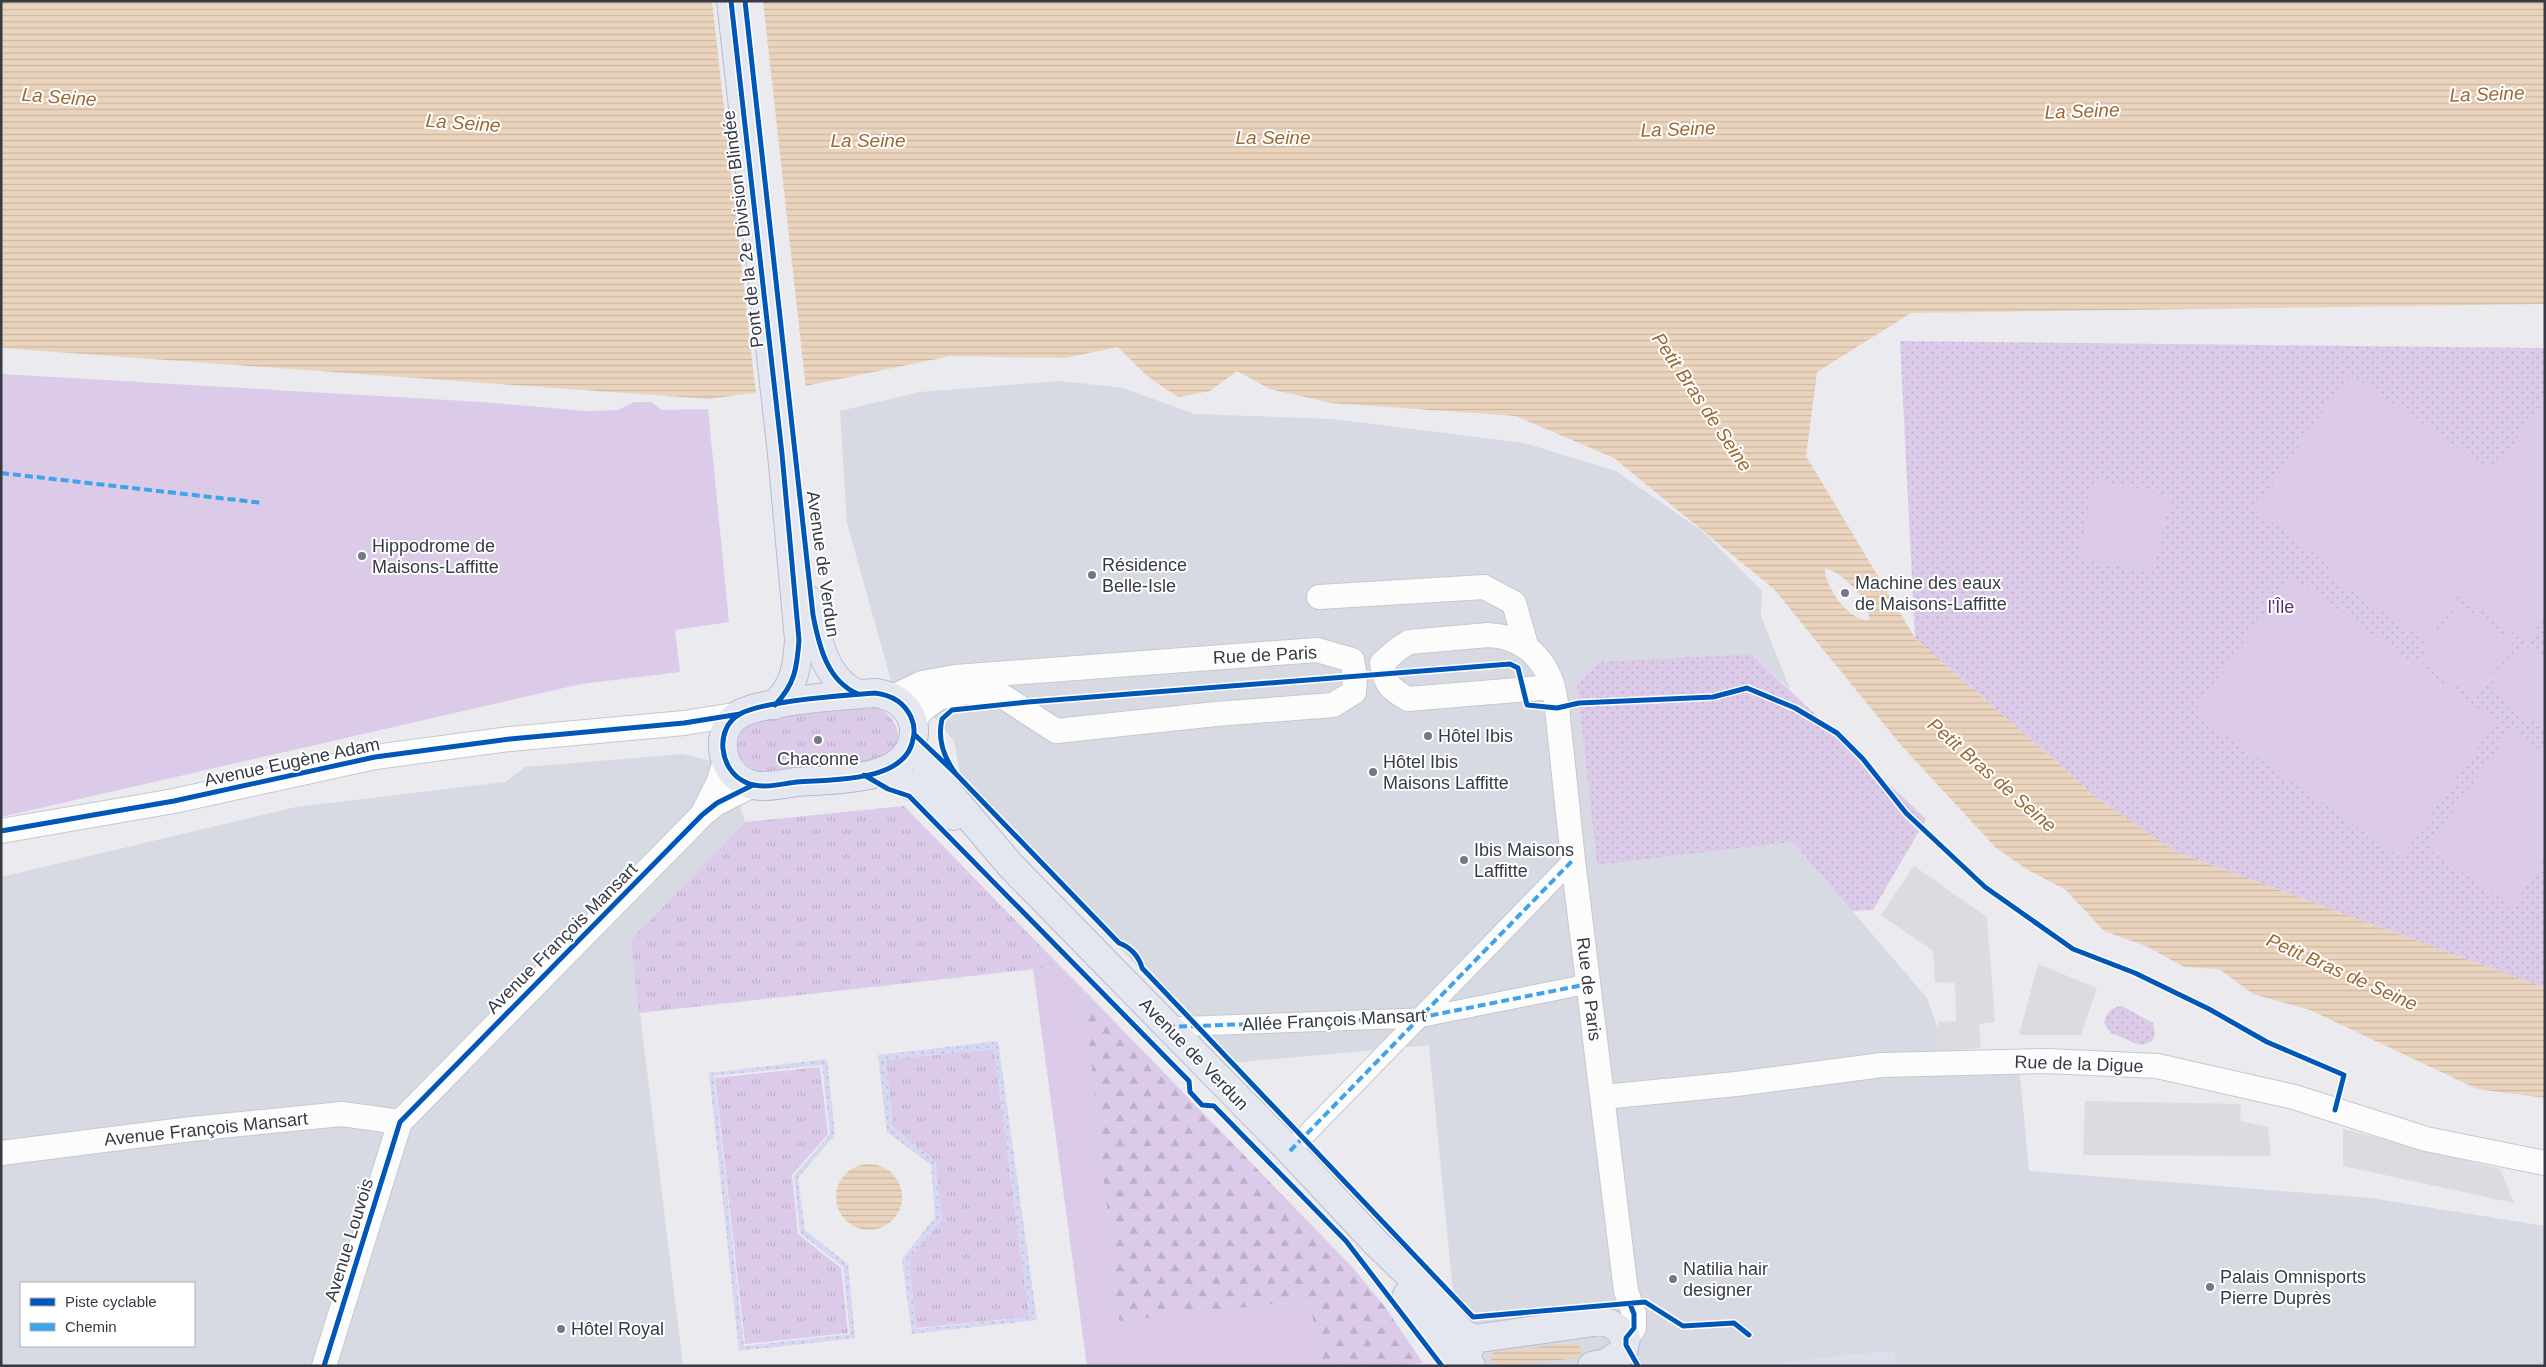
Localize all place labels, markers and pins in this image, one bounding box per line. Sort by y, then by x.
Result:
place label: Hippodrome de Maisons-Laffitte [372,536,499,577]
marker: Hippodrome de Maisons-Laffitte [356,550,368,562]
place label: Résidence Belle-Isle [1102,555,1187,596]
marker: Résidence Belle-Isle [1086,569,1098,581]
place label: Machine des eaux de Maisons-Laffitte [1855,573,2007,614]
marker: Machine des eaux de Maisons-Laffitte [1839,587,1851,599]
place label: Hôtel Ibis [1438,726,1513,746]
marker: Hôtel Ibis [1422,730,1434,742]
marker: Chaconne [812,734,824,746]
place label: Chaconne [777,749,859,769]
place label: Hôtel Ibis Maisons Laffitte [1383,752,1509,793]
marker: Hôtel Ibis Maisons Laffitte [1367,766,1379,778]
place label: Ibis Maisons Laffitte [1474,840,1574,881]
marker: Ibis Maisons Laffitte [1458,854,1470,866]
place label: Natilia hair designer [1683,1259,1768,1300]
place label: Palais Omnisports Pierre Duprès [2220,1267,2366,1308]
marker: Natilia hair designer [1667,1273,1679,1285]
marker: Palais Omnisports Pierre Duprès [2204,1281,2216,1293]
place label: Hôtel Royal [571,1319,664,1339]
marker: Hôtel Royal [555,1323,567,1335]

